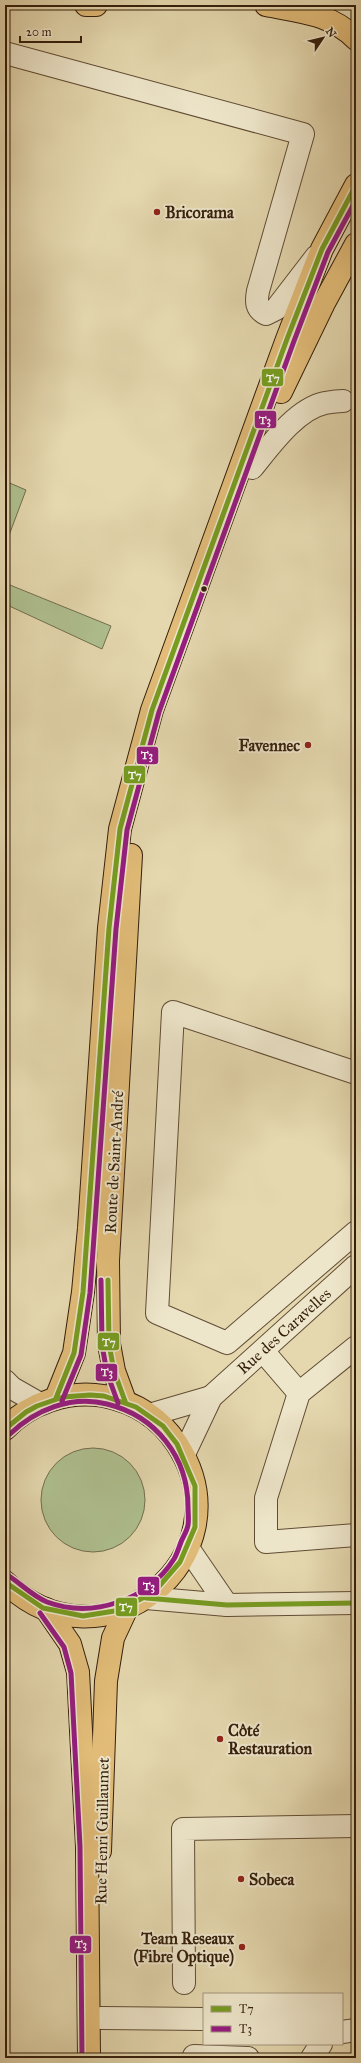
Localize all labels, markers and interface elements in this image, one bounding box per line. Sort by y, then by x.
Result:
scale bar [20,18,81,44]
north arrow [303,18,343,58]
text: 20 m [26,25,52,39]
text: N [323,25,339,41]
place label: Bricorama [165,203,235,222]
marker: Bricorama [152,207,162,217]
line badge: T7 [261,368,284,387]
text: T7 [265,372,280,385]
line badge: T3 [254,410,277,429]
text: T3 [258,414,271,428]
unlabelled marker [199,584,209,594]
place label: Favennec [238,736,300,755]
marker: Favennec [303,740,313,750]
line badge: T3 [136,746,159,765]
text: T3 [140,749,153,763]
line badge: T7 [123,765,146,784]
text: T7 [127,769,142,782]
street label: Route de Saint-André [101,1090,127,1234]
street label: Rue des Caravelles [233,1284,335,1378]
line badge: T7 [97,1332,120,1351]
text: T7 [101,1336,116,1349]
line badge: T3 [95,1363,118,1382]
text: T3 [100,1366,113,1380]
line badge: T3 [137,1576,160,1596]
text: T3 [142,1580,155,1594]
line badge: T7 [115,1597,138,1617]
text: T7 [118,1601,133,1614]
place label: Côté Restauration [228,1721,313,1758]
marker: Côté Restauration [215,1734,225,1744]
street label: Rue Henri Guillaumet [91,1757,113,1905]
place label: Sobeca [249,1870,296,1889]
marker: Sobeca [236,1874,246,1884]
place label: Team Reseaux (Fibre Optique) [134,1929,235,1967]
line badge: T3 [69,1935,92,1954]
text: T3 [74,1938,87,1952]
marker: Team Reseaux (Fibre Optique) [237,1942,247,1952]
legend [203,1993,343,2045]
text: T7 [239,2002,254,2016]
text: T3 [239,2022,252,2036]

